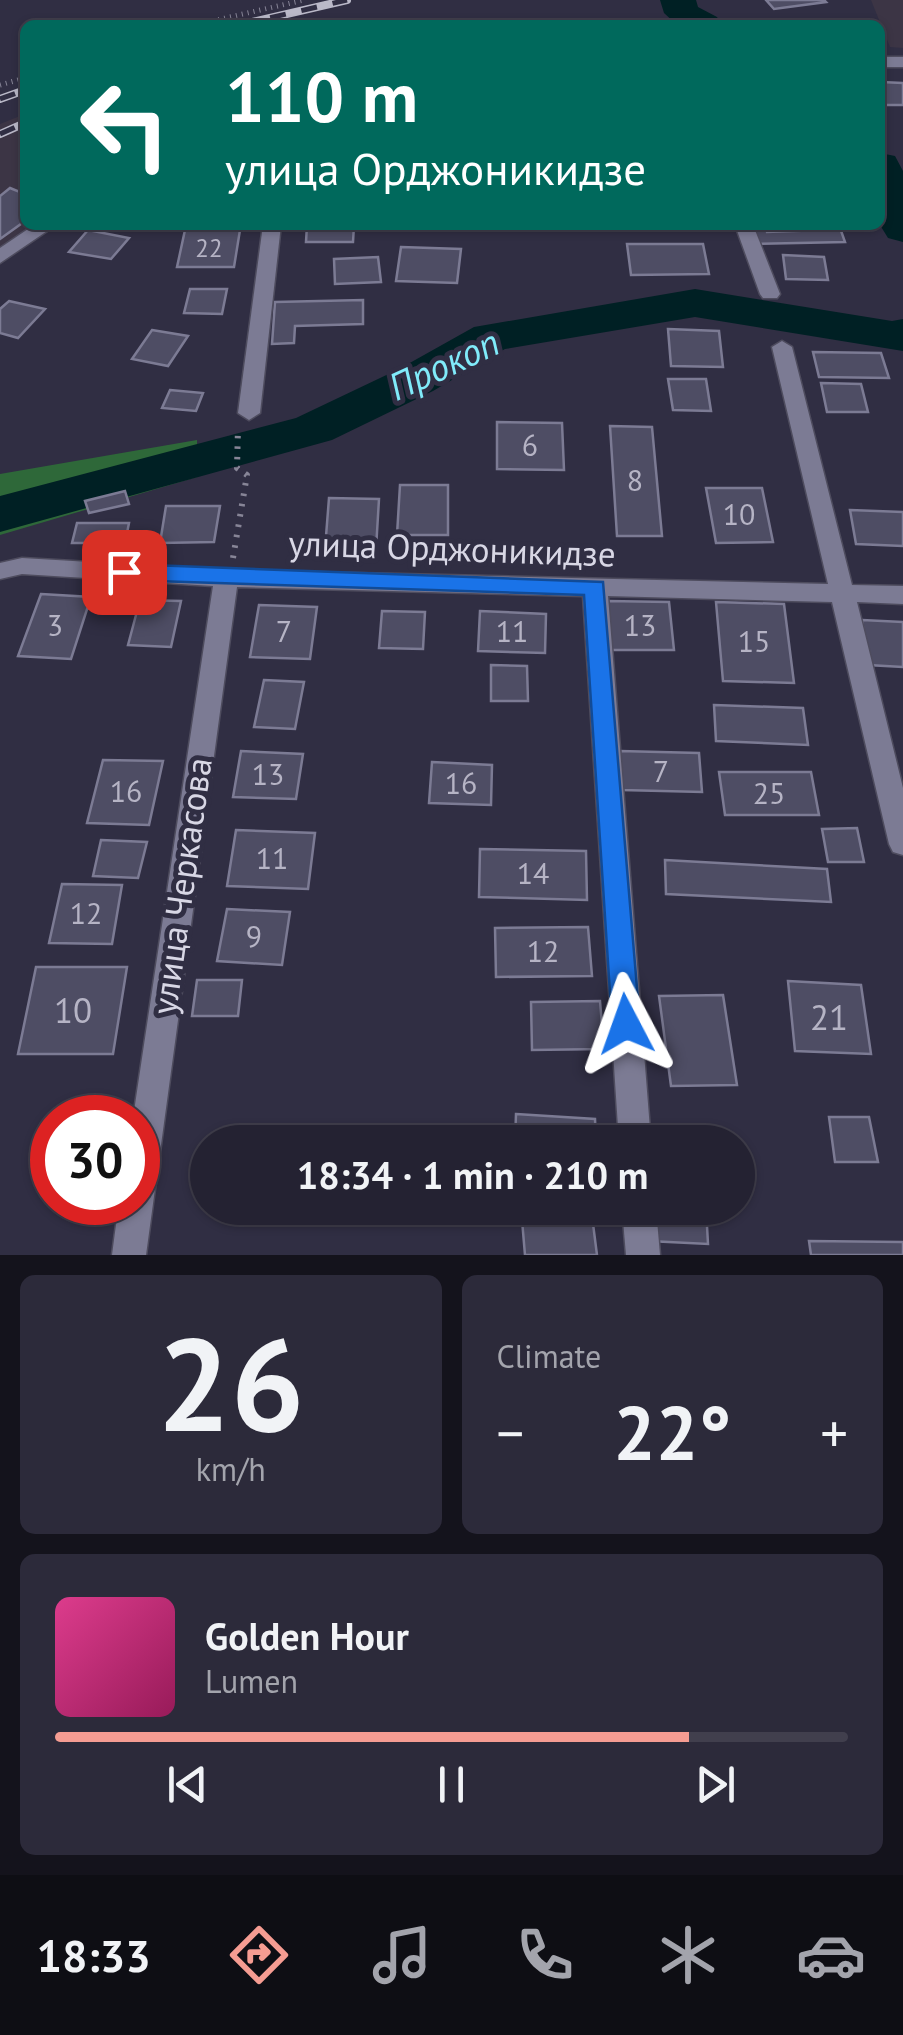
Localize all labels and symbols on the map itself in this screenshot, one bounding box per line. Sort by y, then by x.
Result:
house number: 22 [195,232,223,264]
water label: Прокоп [380,317,507,411]
house number: 6 [522,425,538,464]
house number: 8 [627,460,643,499]
house number: 10 [723,494,755,533]
street label: улица Орджоникидзе [288,519,617,577]
pin [82,530,167,615]
house number: 3 [47,605,63,644]
house number: 13 [624,605,656,644]
house number: 7 [276,611,292,650]
house number: 11 [496,611,528,650]
house number: 15 [738,621,770,660]
house number: 7 [653,751,669,790]
street label: улица Черкасова [140,754,222,1017]
house number: 13 [252,754,284,793]
house number: 16 [445,763,477,802]
house number: 16 [110,771,142,810]
house number: 25 [753,773,785,812]
house number: 11 [256,838,288,877]
house number: 14 [517,853,549,892]
house number: 12 [70,893,102,932]
house number: 9 [246,916,262,955]
house number: 12 [527,931,559,970]
position arrow [574,972,678,1076]
house number: 10 [54,987,92,1033]
house number: 21 [810,994,848,1040]
speed limit sign: 30 [30,1095,160,1225]

